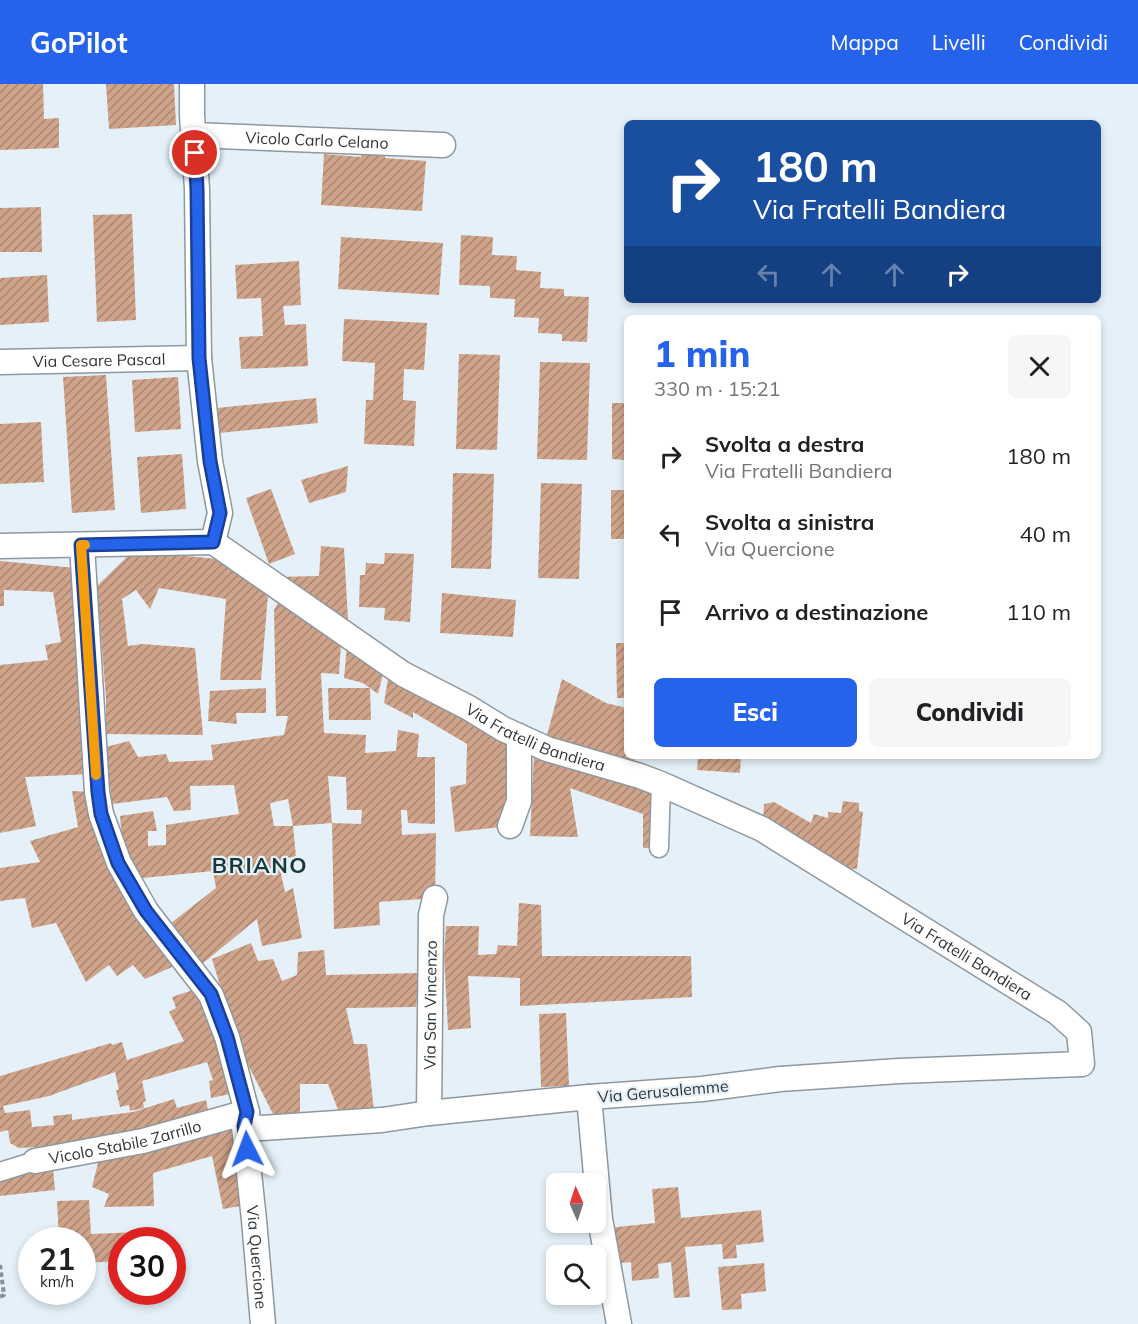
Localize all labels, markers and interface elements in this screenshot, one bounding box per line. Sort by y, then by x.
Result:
text: GoPilot [30,25,128,60]
text: Mappa [830,29,899,55]
text: Livelli [932,29,986,55]
text: Condividi [1019,29,1108,55]
pin [169,127,220,178]
street label: Vicolo Carlo Celano [245,127,389,153]
icon: arrive [178,136,211,169]
text: 180 m [753,140,878,193]
icon: right [654,144,732,222]
text: Via Fratelli Bandiera [753,192,1006,226]
icon: left [752,258,785,291]
icon: ahead [815,258,848,291]
icon: ahead [878,258,911,291]
icon: right [941,258,974,291]
text: 1 min [654,331,750,376]
button: close [1008,335,1071,398]
street label: Via Cesare Pascal [32,349,166,371]
text: 330 m · 15:21 [654,376,780,401]
text: Svolta a destra [705,430,864,458]
icon: right [654,440,687,473]
text: 180 m [1006,442,1071,470]
text: Via Fratelli Bandiera [705,458,893,483]
text: Svolta a sinistra [705,508,874,536]
icon: left [654,518,687,551]
text: 40 m [1020,520,1071,548]
text: Via Quercione [705,536,835,561]
icon: arrive [654,596,687,629]
text: Arrivo a destinazione [705,598,928,626]
text: 110 m [1006,598,1071,626]
button: Esci [654,678,857,747]
button: Condividi [869,678,1071,747]
street label: Via Fratelli Bandiera [462,699,608,775]
district label: BRIANO [212,851,308,879]
street label: Via Fratelli Bandiera [898,908,1036,1004]
street label: Via San Vincenzo [419,940,441,1070]
street label: Via Gerusalemme [597,1075,729,1107]
street label: Vicolo Stabile Zarrillo [47,1115,203,1168]
position arrow [215,1117,279,1181]
north arrow [546,1173,606,1233]
map controls [546,1173,606,1305]
street label: Via Quercione [243,1204,272,1310]
speed limit sign: 30 [108,1227,186,1305]
text: 21 [39,1240,75,1278]
button: search [546,1245,606,1305]
text: km/h [40,1272,74,1291]

